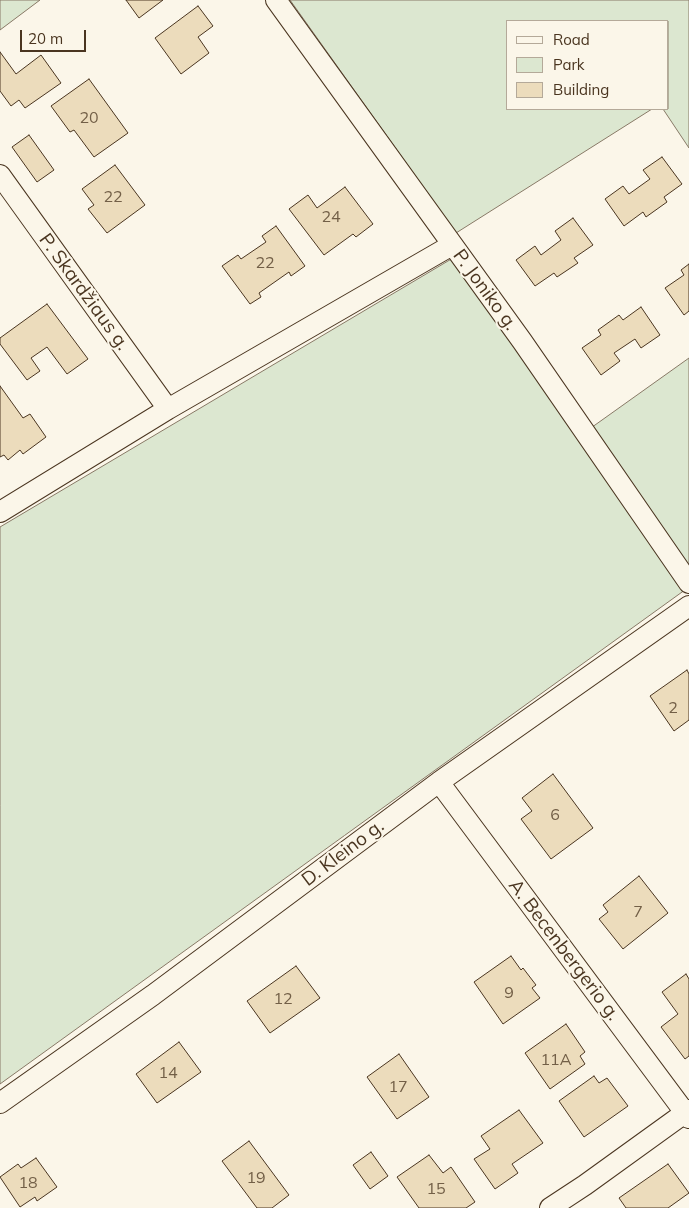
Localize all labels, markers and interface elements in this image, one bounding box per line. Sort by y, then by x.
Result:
scale bar [22,20,89,52]
legend [507,20,669,110]
text: 20 m [28,29,63,48]
text: Road [553,30,590,49]
text: Park [553,55,585,74]
text: Building [553,80,609,99]
house number: 20 [79,108,99,128]
house number: 22 [103,187,123,207]
house number: 24 [321,207,341,227]
street label: P. Skardžiaus g. [34,229,134,355]
street label: P. Joniko g. [448,245,522,335]
house number: 22 [255,253,275,273]
house number: 2 [668,698,678,718]
house number: 6 [550,805,560,825]
street label: D. Kleino g. [297,815,389,891]
street label: A. Becenbergerio g. [503,875,625,1025]
house number: 7 [633,902,643,922]
house number: 9 [504,983,514,1003]
house number: 12 [273,989,293,1009]
house number: 11A [541,1050,571,1070]
house number: 14 [158,1063,178,1083]
house number: 17 [388,1077,408,1097]
house number: 19 [246,1168,266,1188]
house number: 18 [18,1173,38,1193]
house number: 15 [426,1179,446,1199]

